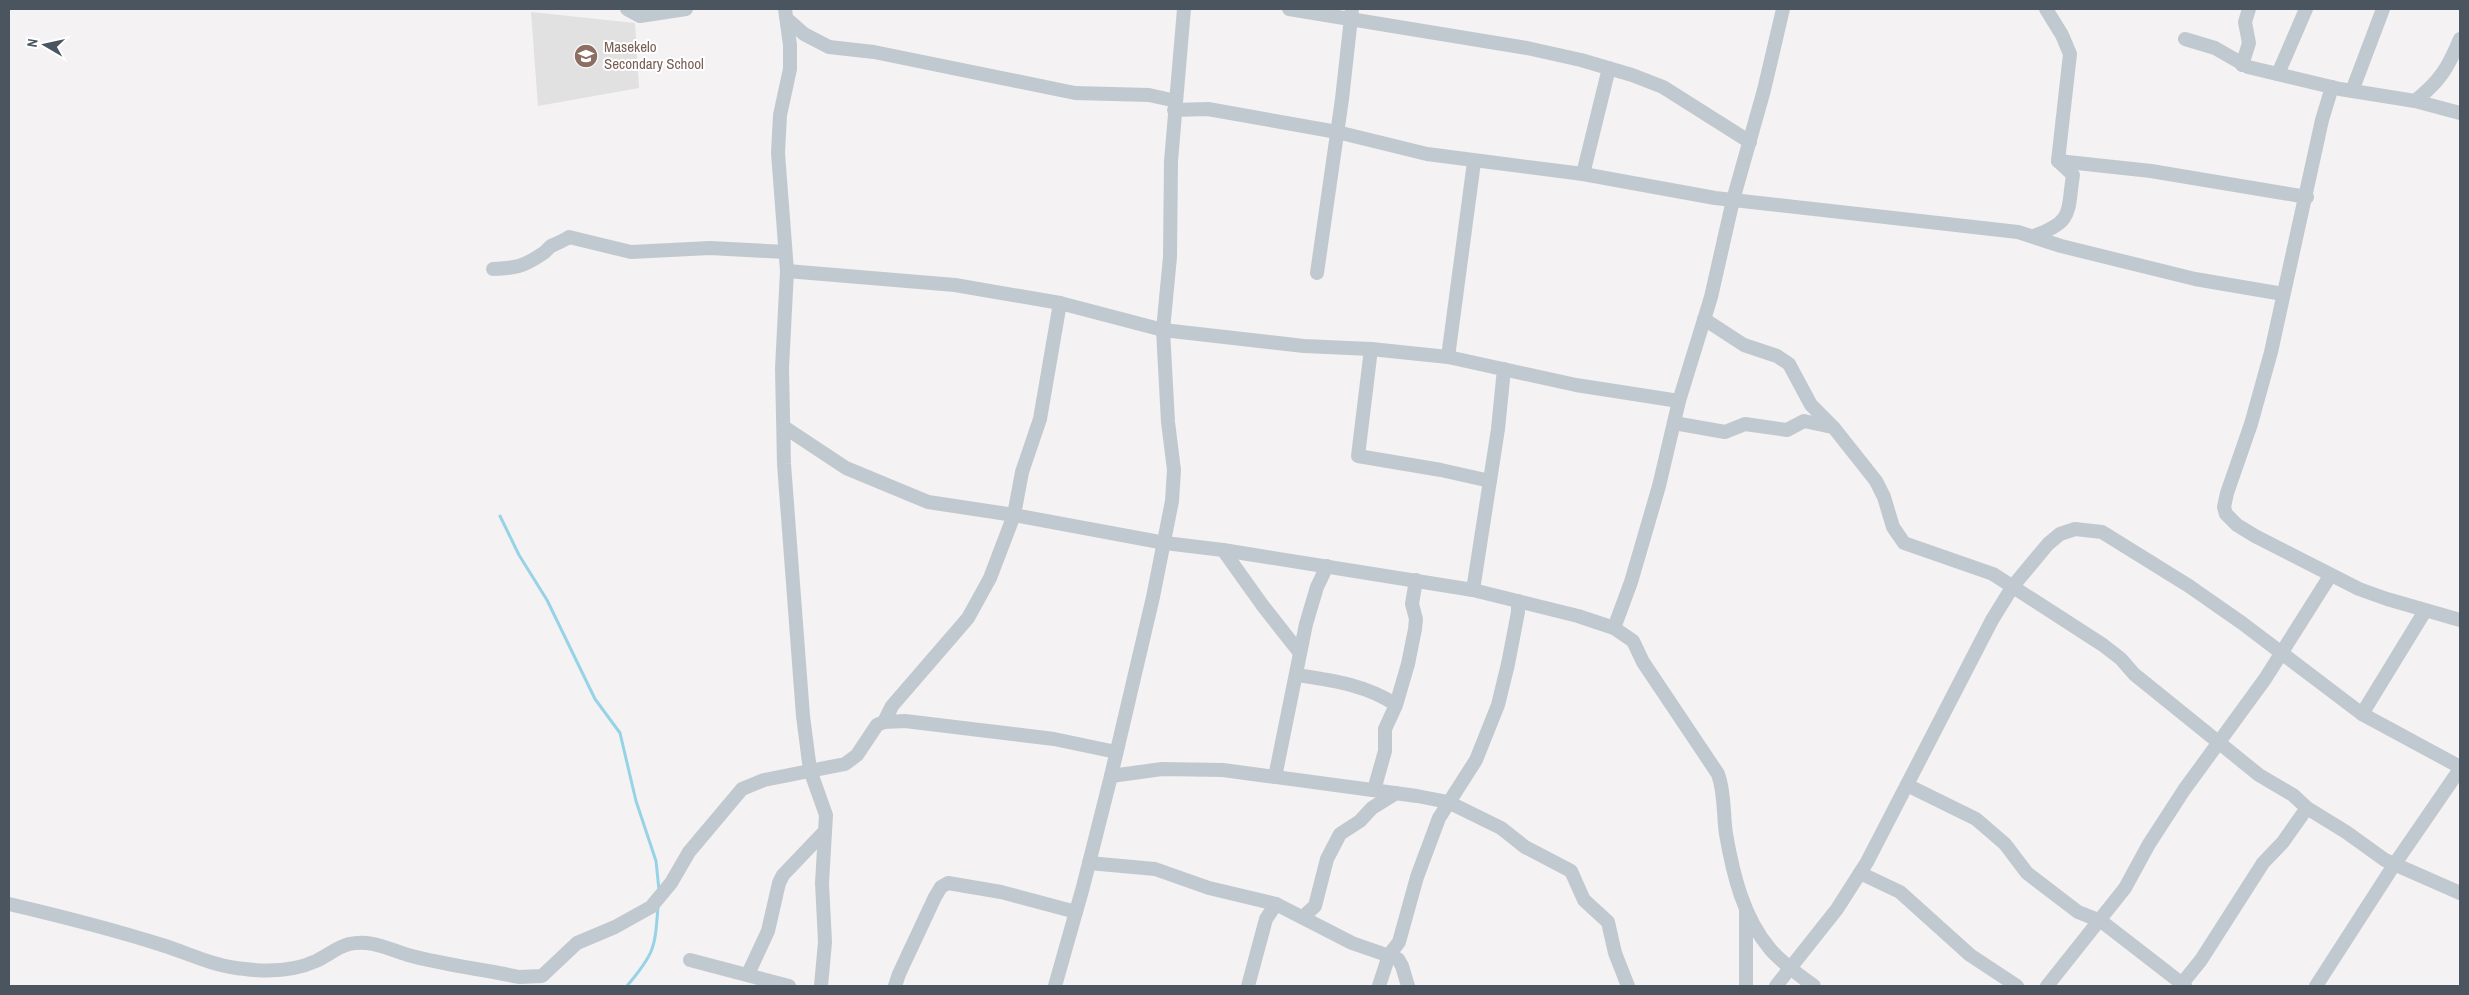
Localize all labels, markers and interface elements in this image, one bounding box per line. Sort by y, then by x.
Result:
north arrow [20,20,70,70]
place label: Masekelo Secondary School [604,36,704,74]
text: N [23,37,42,48]
school or university icon: Masekelo Secondary School [573,43,599,69]

